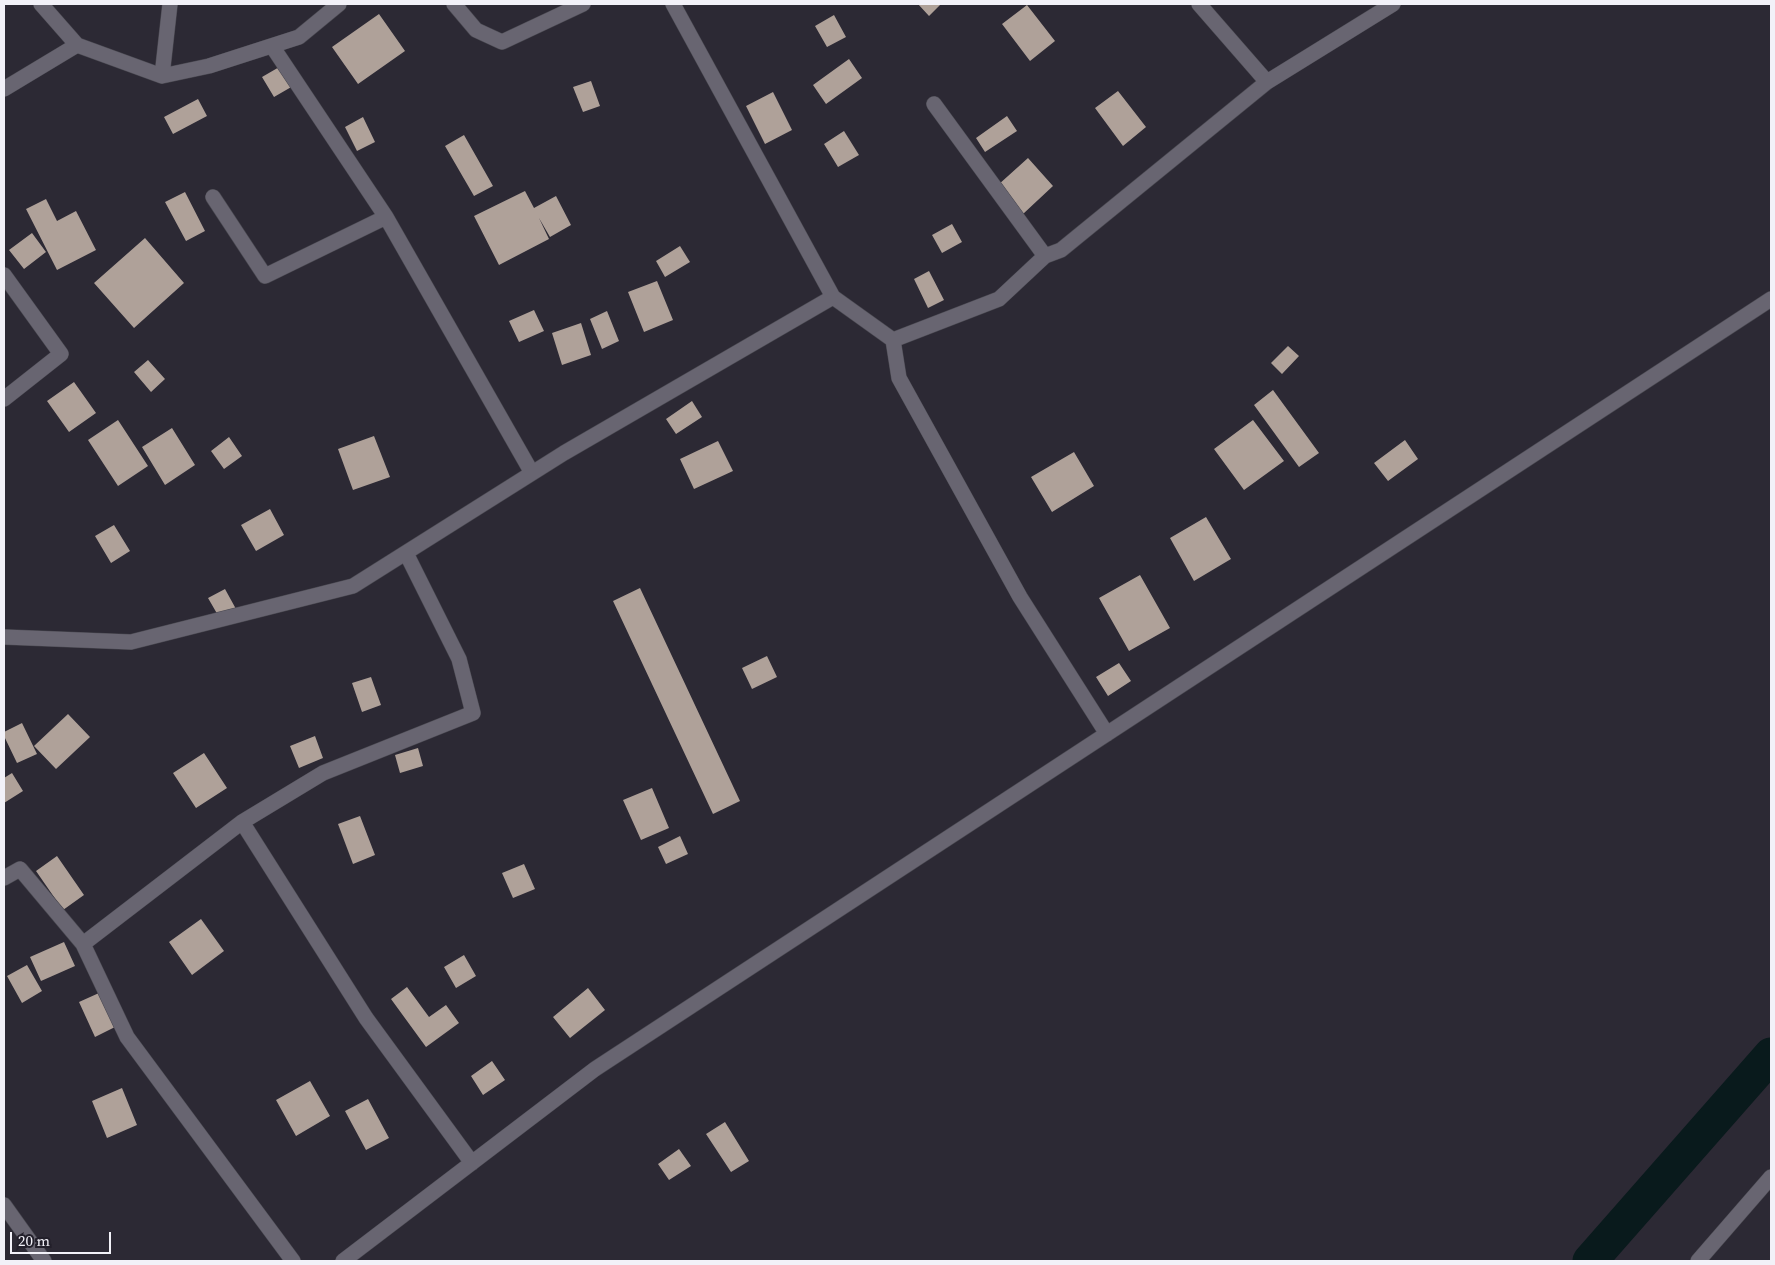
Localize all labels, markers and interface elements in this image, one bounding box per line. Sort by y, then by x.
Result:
scale bar [12,1222,114,1254]
text: 20 m [18,1230,50,1251]

